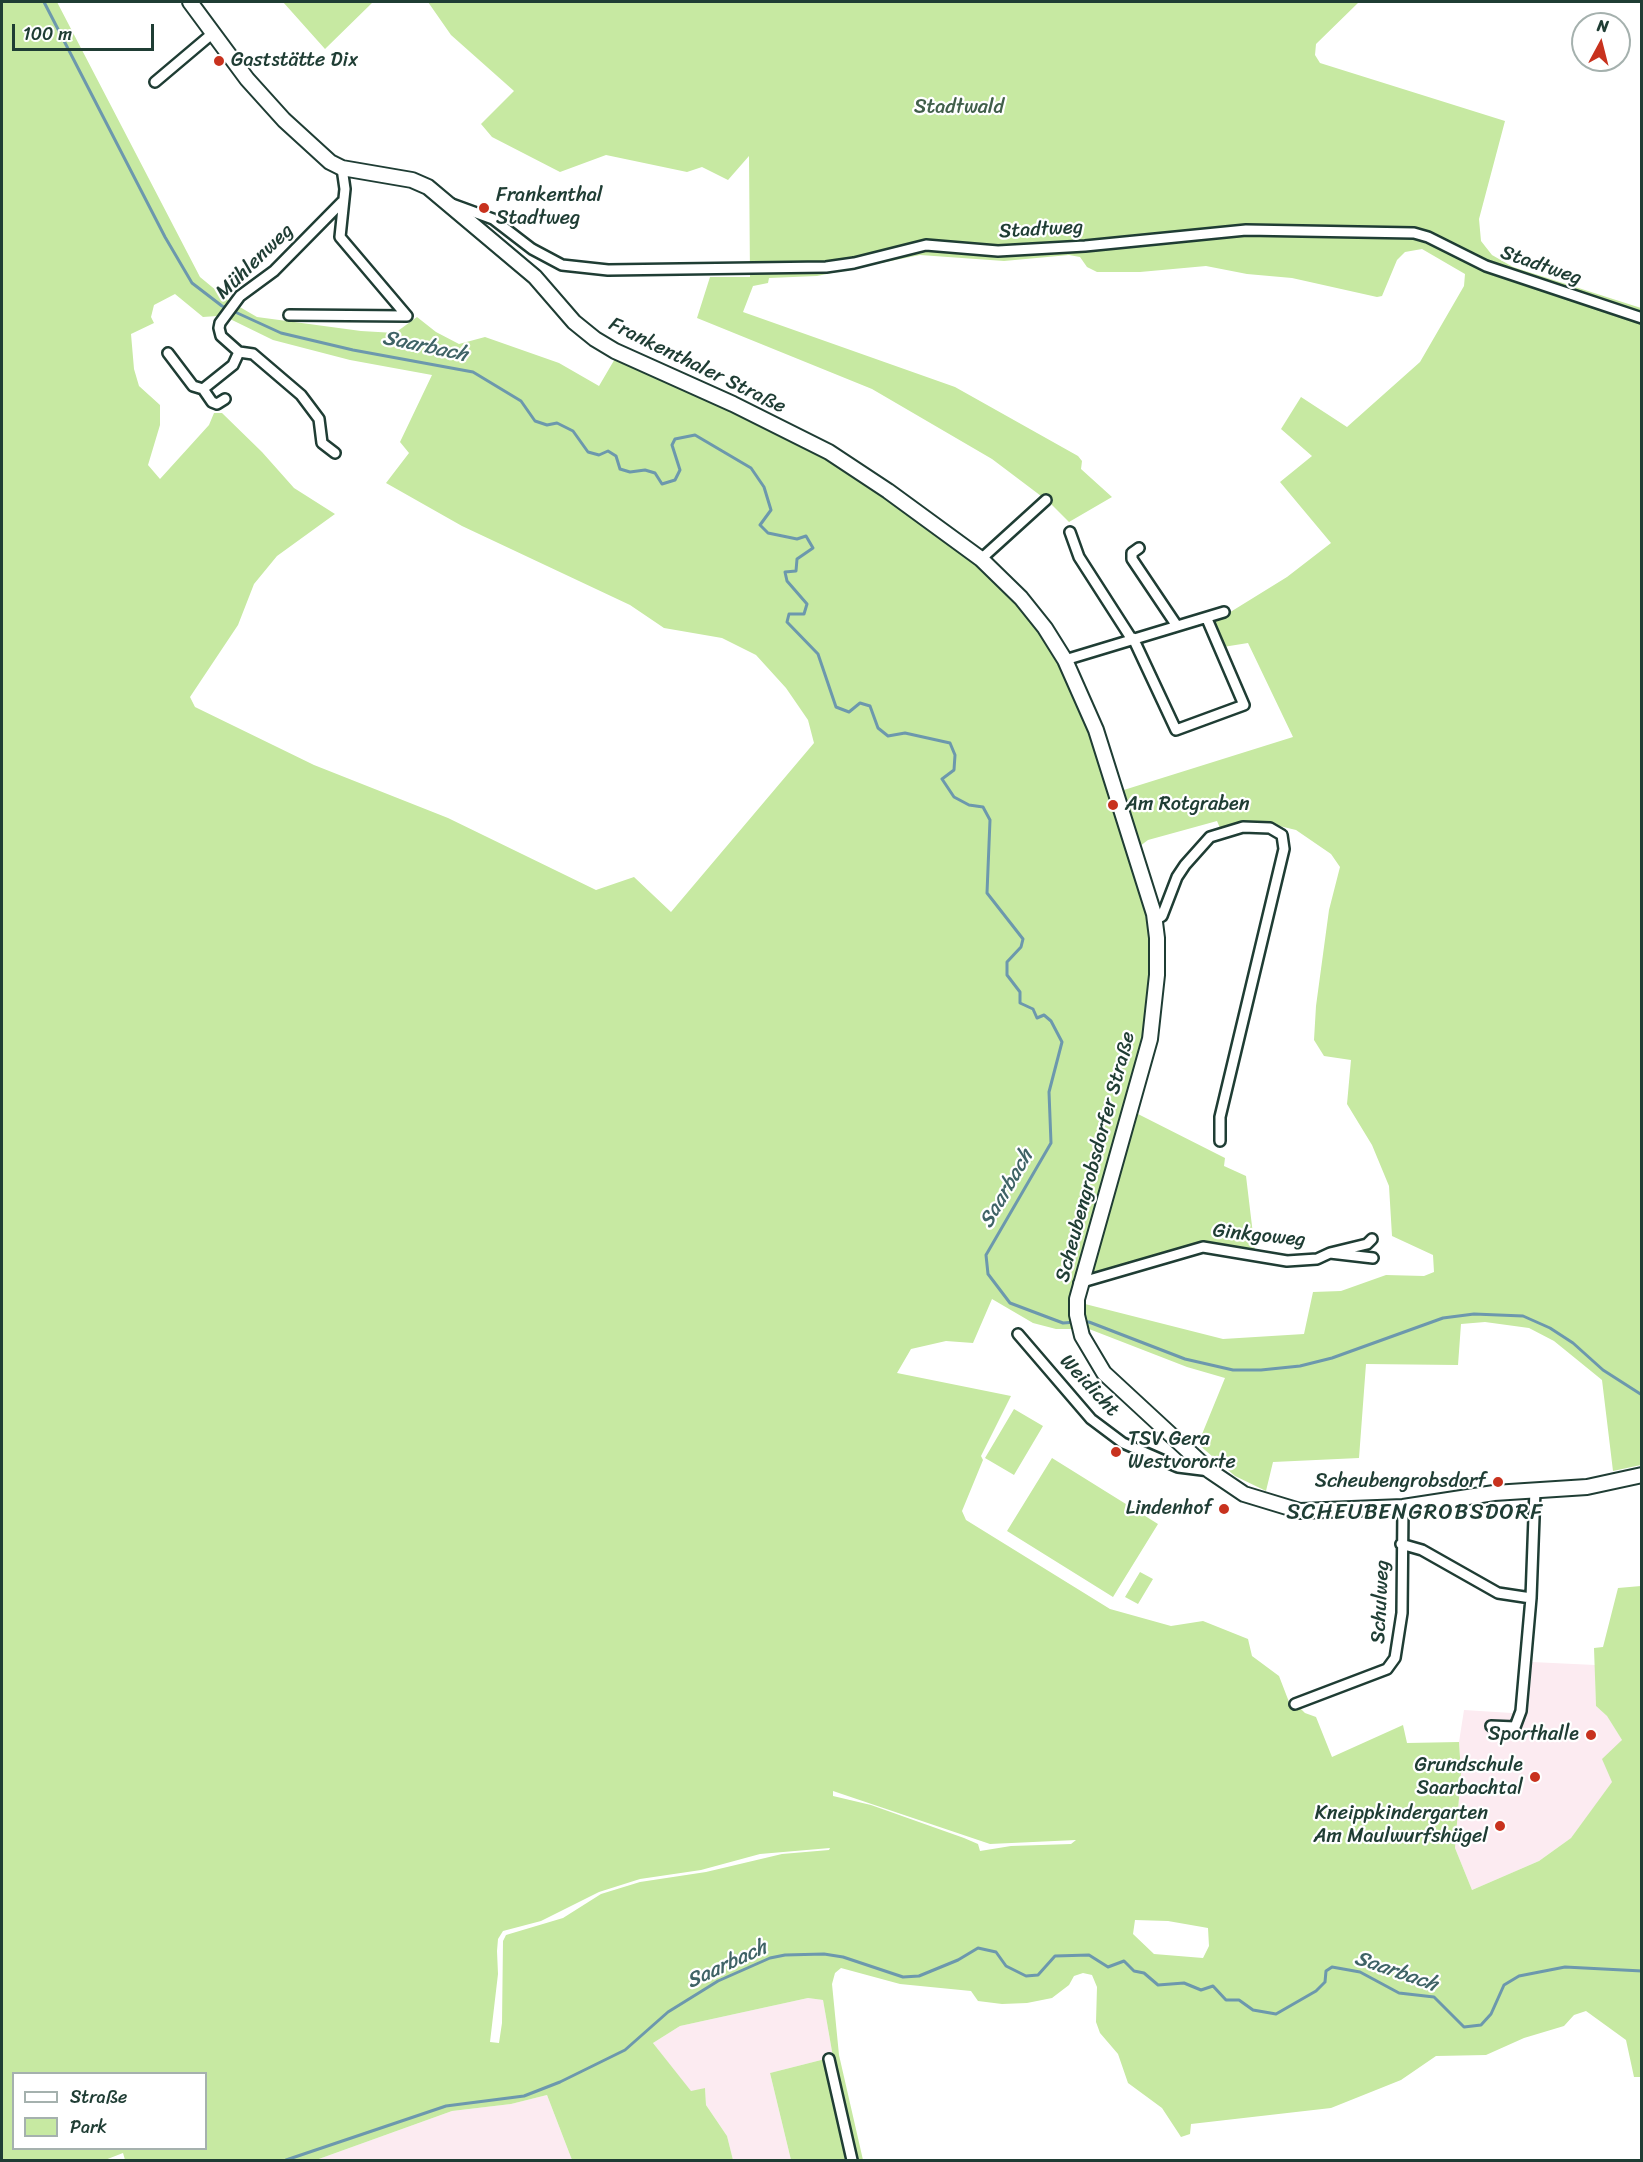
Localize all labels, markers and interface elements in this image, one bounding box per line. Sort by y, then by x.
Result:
text: N [1596,11,1610,41]
scale bar [15,12,158,50]
north arrow [1571,12,1631,72]
text: 100 m [23,18,72,50]
place label: Gaststätte Dix [231,49,358,73]
marker: Gaststätte Dix [212,54,226,68]
park label: Stadtwald [914,96,1004,120]
place label: Frankenthal Stadtweg [496,184,603,231]
marker: Frankenthal Stadtweg [477,201,491,215]
street label: Stadtweg [998,216,1084,244]
street label: Mühlenweg [211,219,299,305]
street label: Stadtweg [1497,241,1585,291]
street label: Frankenthaler Straße [605,313,789,419]
water label: Saarbach [380,326,470,368]
place label: Am Rotgraben [1125,793,1249,817]
marker: Am Rotgraben [1106,798,1120,812]
street label: Scheubengrobsdorfer Straße [1051,1029,1141,1285]
water label: Saarbach [975,1145,1039,1233]
street label: Ginkgoweg [1211,1219,1307,1253]
street label: Weidicht [1054,1350,1124,1422]
place label: TSV Gera Westvororte [1128,1428,1236,1475]
marker: TSV Gera Westvororte [1109,1445,1123,1459]
place label: Scheubengrobsdorf [1315,1470,1486,1494]
marker: Scheubengrobsdorf [1491,1475,1505,1489]
place label: Lindenhof [1126,1497,1212,1521]
district label: SCHEUBENGROBSDORF [1287,1500,1543,1526]
marker: Lindenhof [1217,1502,1231,1516]
street label: Schulweg [1367,1560,1395,1644]
place label: Sporthalle [1488,1723,1579,1747]
marker: Sporthalle [1584,1728,1598,1742]
place label: Grundschule Saarbachtal [1415,1754,1523,1801]
marker: Grundschule Saarbachtal [1528,1770,1542,1784]
place label: Kneippkindergarten Am Maulwurfshügel [1313,1802,1488,1849]
marker: Kneippkindergarten Am Maulwurfshügel [1493,1819,1507,1833]
water label: Saarbach [683,1935,771,1995]
water label: Saarbach [1351,1946,1441,1998]
legend [12,2072,207,2150]
text: Straße [70,2081,127,2113]
text: Park [70,2111,107,2143]

